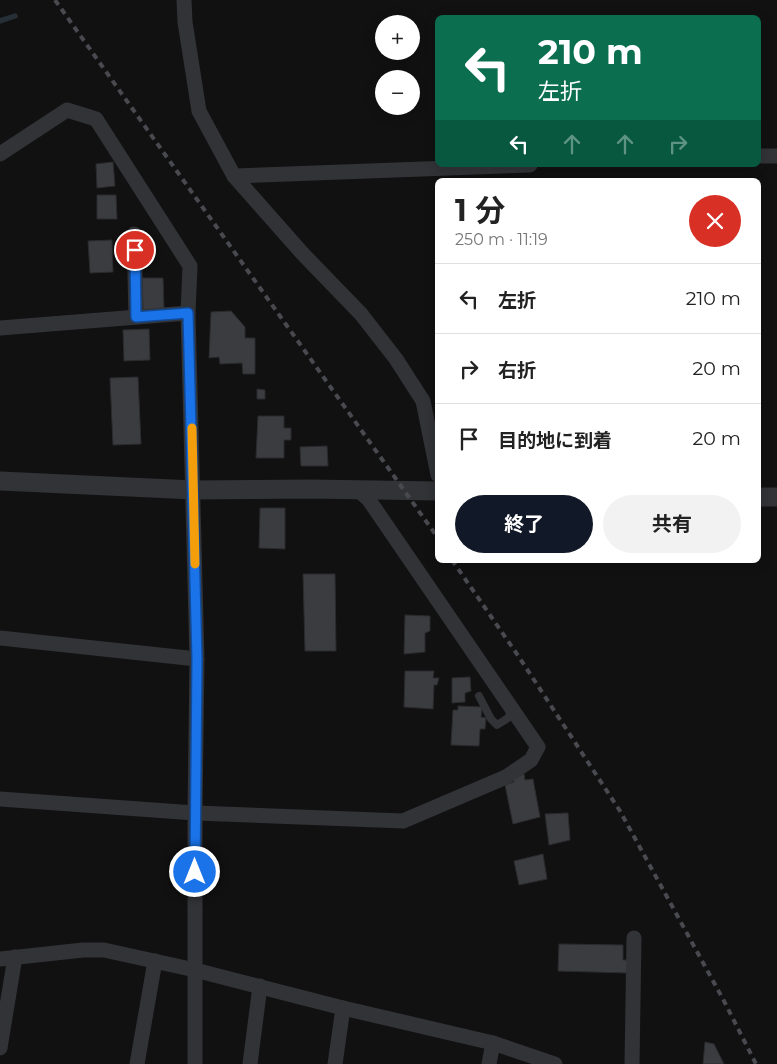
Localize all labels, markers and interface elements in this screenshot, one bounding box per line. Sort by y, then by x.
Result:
map controls [375,15,420,115]
button: + [375,15,420,60]
text: 210 m [538,30,643,73]
icon: left [455,35,520,100]
button: − [375,70,420,115]
text: 左折 [538,78,582,105]
icon: left [505,130,533,158]
icon: ahead [558,130,586,158]
icon: ahead [611,130,639,158]
icon: right [664,130,692,158]
text: 1 分 [455,192,505,229]
button: close [689,195,741,247]
pin [114,229,156,271]
text: 250 m · 11:19 [455,230,548,249]
icon: arrive [121,236,149,264]
icon: left [455,285,483,313]
text: 210 m [686,287,741,310]
text: 左折 [498,289,536,312]
icon: right [455,355,483,383]
text: 20 m [693,357,741,380]
text: 右折 [498,359,536,382]
icon: arrive [455,425,483,453]
text: 20 m [693,427,741,450]
text: 目的地に到着 [498,429,612,452]
button: 終了 [455,495,593,553]
button: 共有 [603,495,741,553]
position arrow [168,845,220,897]

